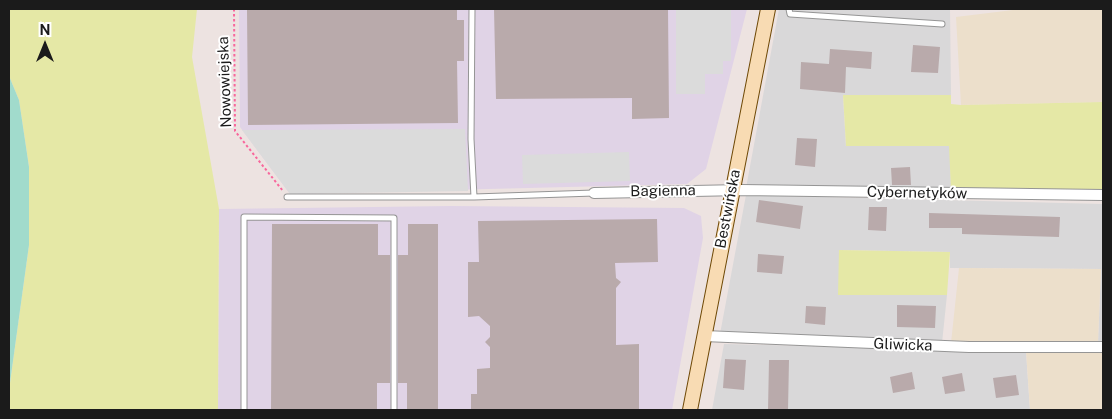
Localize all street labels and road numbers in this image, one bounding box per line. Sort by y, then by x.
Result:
street label: Nowowiejska [214,36,236,128]
street label: Bestwińska [712,168,744,250]
street label: Bagienna [630,181,696,201]
street label: Cybernetyków [867,183,967,203]
street label: Gliwicka [873,335,933,355]

